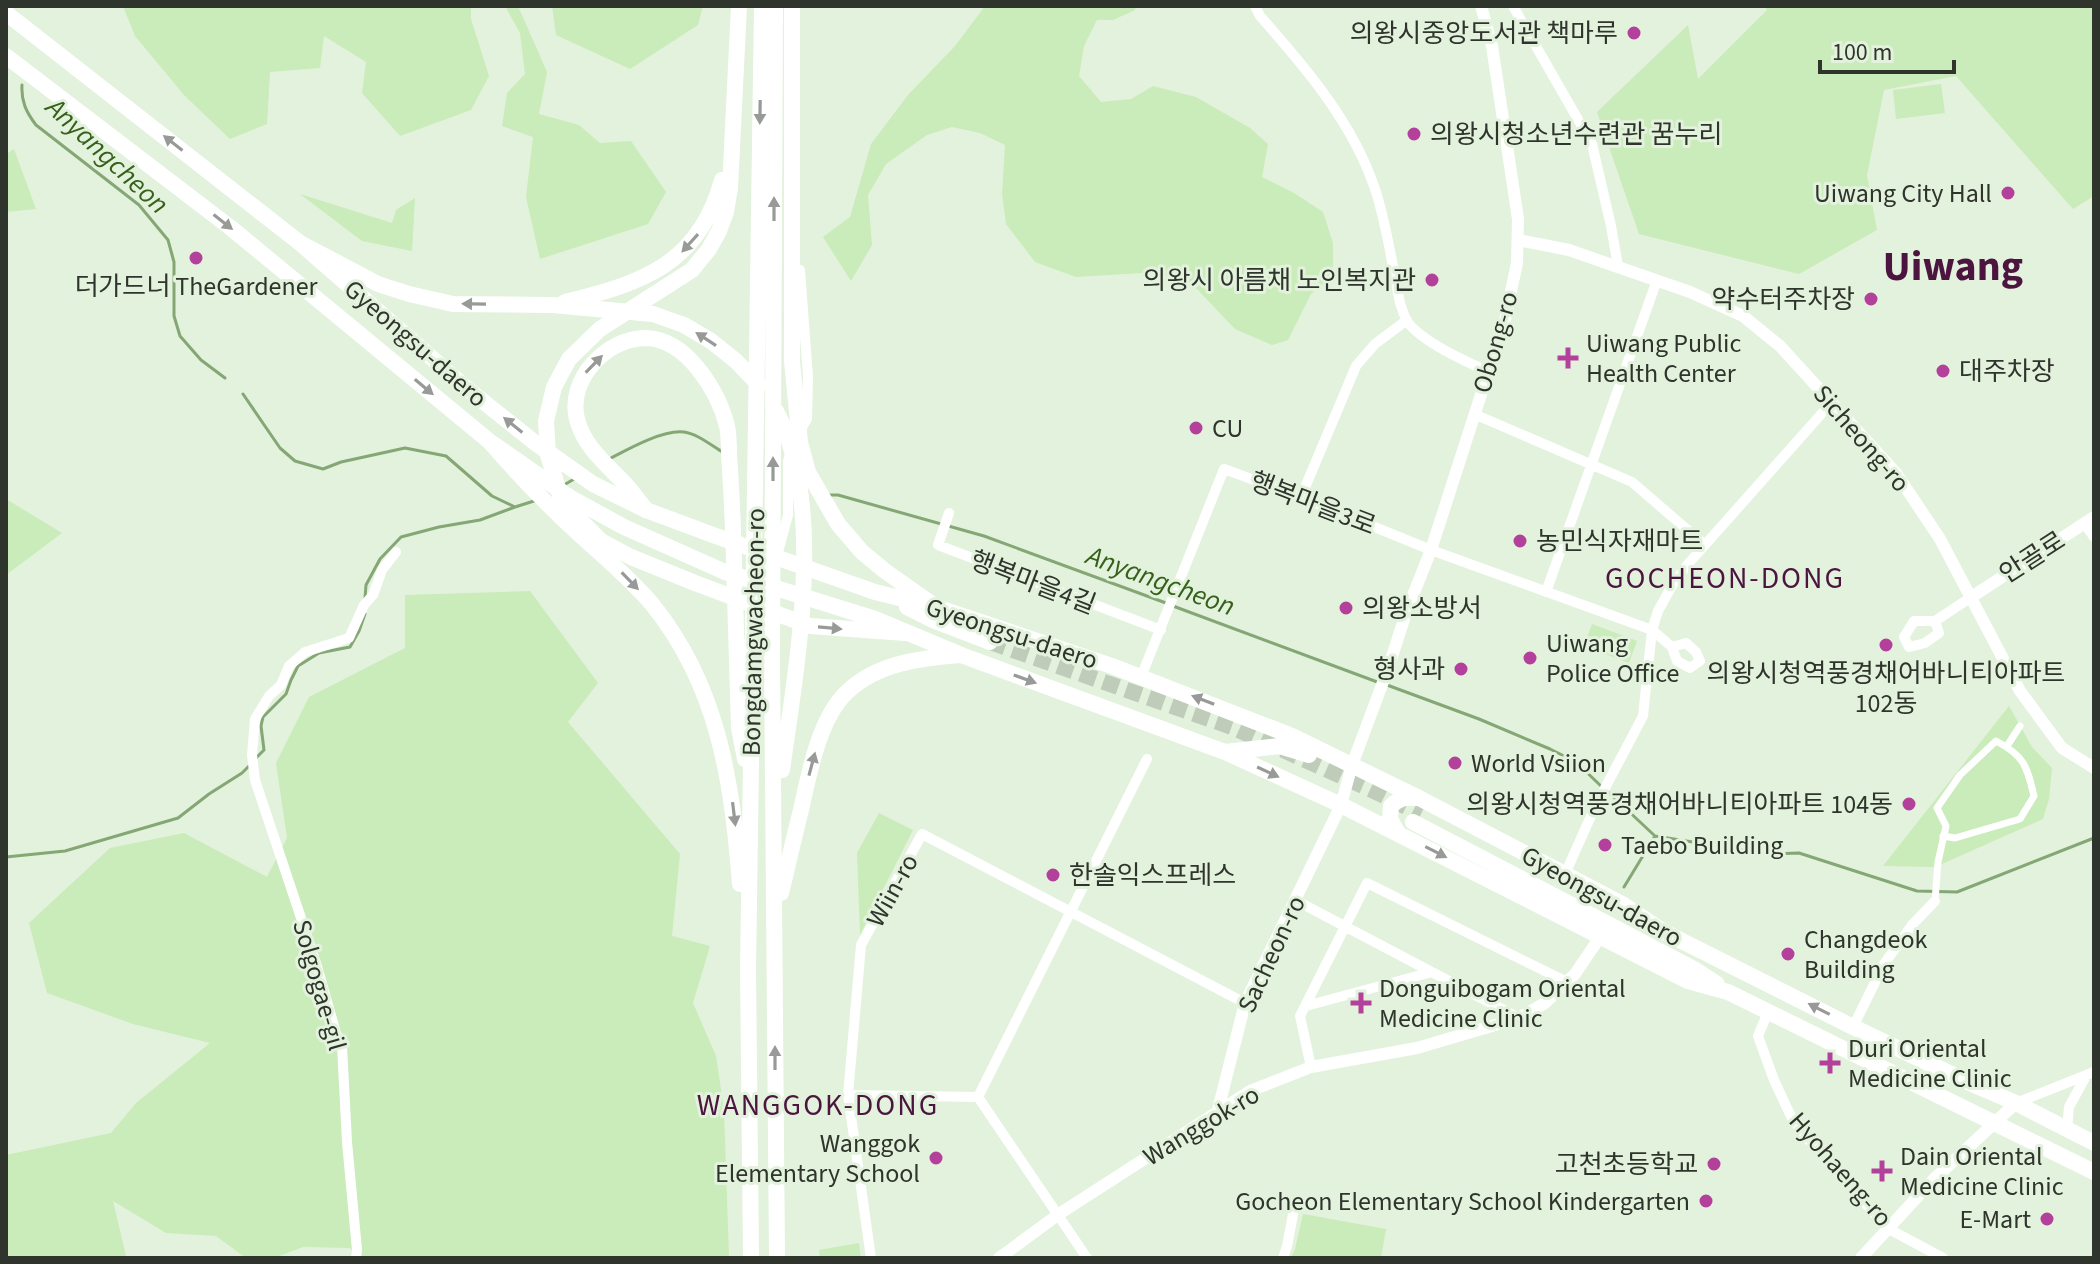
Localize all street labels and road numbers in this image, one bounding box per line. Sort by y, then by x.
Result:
street label: Gyeongsu-daero [336,271,495,416]
street label: Obong-ro [1463,287,1528,397]
street label: Sicheong-ro [1805,377,1919,500]
street label: 행복마을3로 [1244,462,1381,544]
street label: Bongdamgwacheon-ro [733,508,774,756]
street label: 안골로 [1992,522,2072,592]
street label: 행복마을4길 [964,541,1101,623]
street label: Gyeongsu-daero [921,588,1103,679]
street label: Gyeongsu-daero [1515,837,1689,956]
street label: Wiin-ro [857,847,928,933]
street label: Sacheon-ro [1228,890,1315,1019]
street label: Solgogae-gil [283,915,356,1055]
street label: Wanggok-ro [1136,1076,1266,1175]
street label: Hyohaeng-ro [1780,1104,1901,1235]

